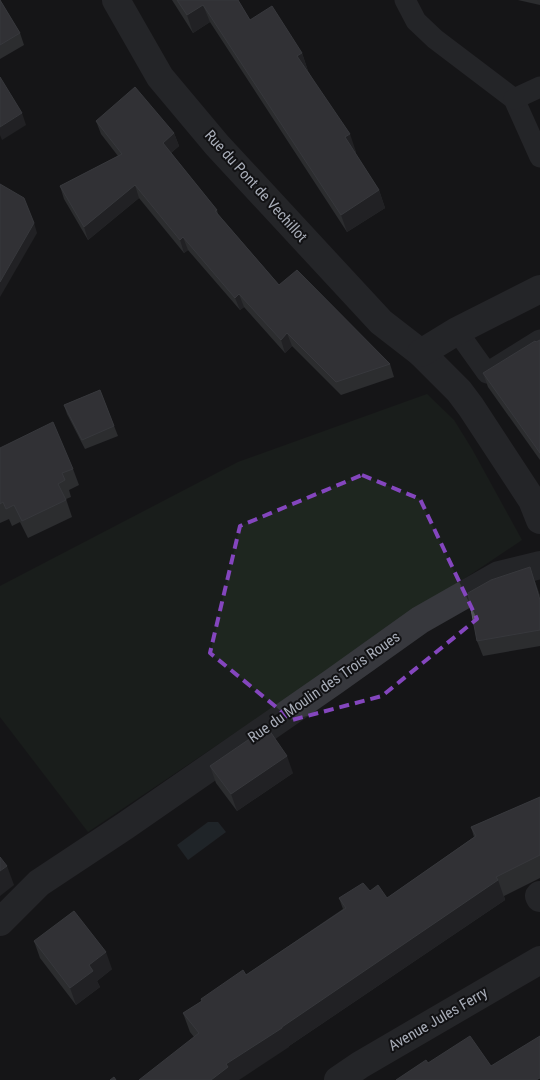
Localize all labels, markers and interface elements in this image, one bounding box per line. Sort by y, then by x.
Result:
street label: Rue du Pont de Vechillot [201,126,311,246]
street label: Rue du Moulin des Trois Roues [244,627,404,746]
street label: Avenue Jules Ferry [385,983,491,1055]

